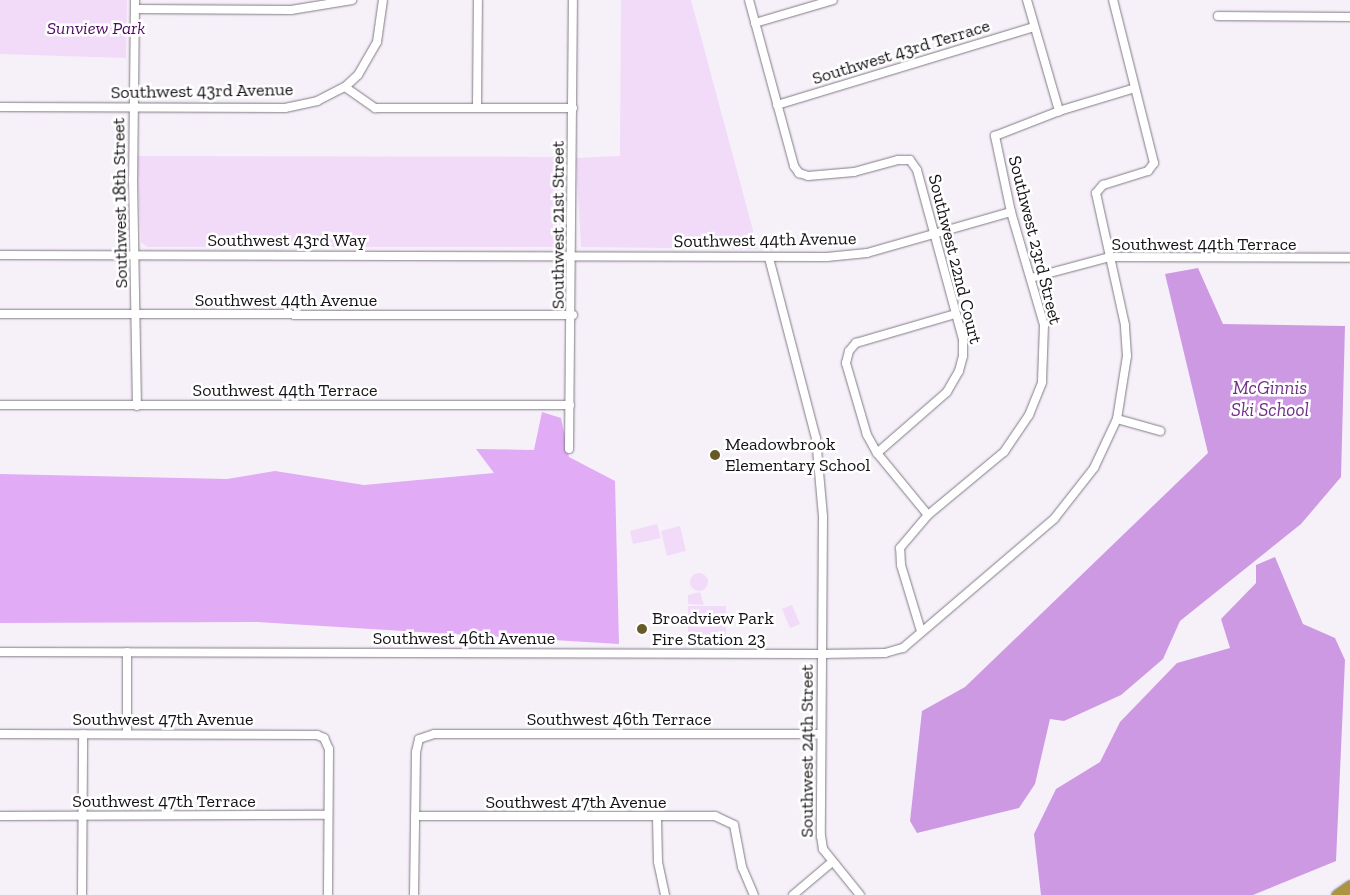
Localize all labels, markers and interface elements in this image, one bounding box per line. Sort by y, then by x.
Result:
street label: Southwest 43rd Terrace [809,15,993,89]
park label: Sunview Park [47,17,145,39]
street label: Southwest 43rd Avenue [110,79,294,103]
street label: Southwest 18th Street [108,117,132,289]
street label: Southwest 21st Street [547,141,569,309]
street label: Southwest 23rd Street [1004,153,1066,327]
street label: Southwest 22nd Court [923,172,987,346]
street label: Southwest 44th Avenue [673,228,857,252]
street label: Southwest 43rd Way [207,229,367,251]
street label: Southwest 44th Terrace [1111,233,1297,255]
street label: Southwest 44th Avenue [194,289,378,311]
water label: McGinnis Ski School [1231,377,1309,421]
street label: Southwest 44th Terrace [192,379,378,401]
place label: Meadowbrook Elementary School [725,434,871,476]
marker: Meadowbrook Elementary School [709,449,721,461]
place label: Broadview Park Fire Station 23 [652,608,774,650]
marker: Broadview Park Fire Station 23 [636,623,648,635]
street label: Southwest 46th Avenue [372,627,556,649]
street label: Southwest 24th Street [796,664,818,838]
street label: Southwest 47th Avenue [72,708,254,730]
street label: Southwest 46th Terrace [526,708,712,730]
street label: Southwest 47th Terrace [72,790,256,812]
street label: Southwest 47th Avenue [485,791,667,813]

